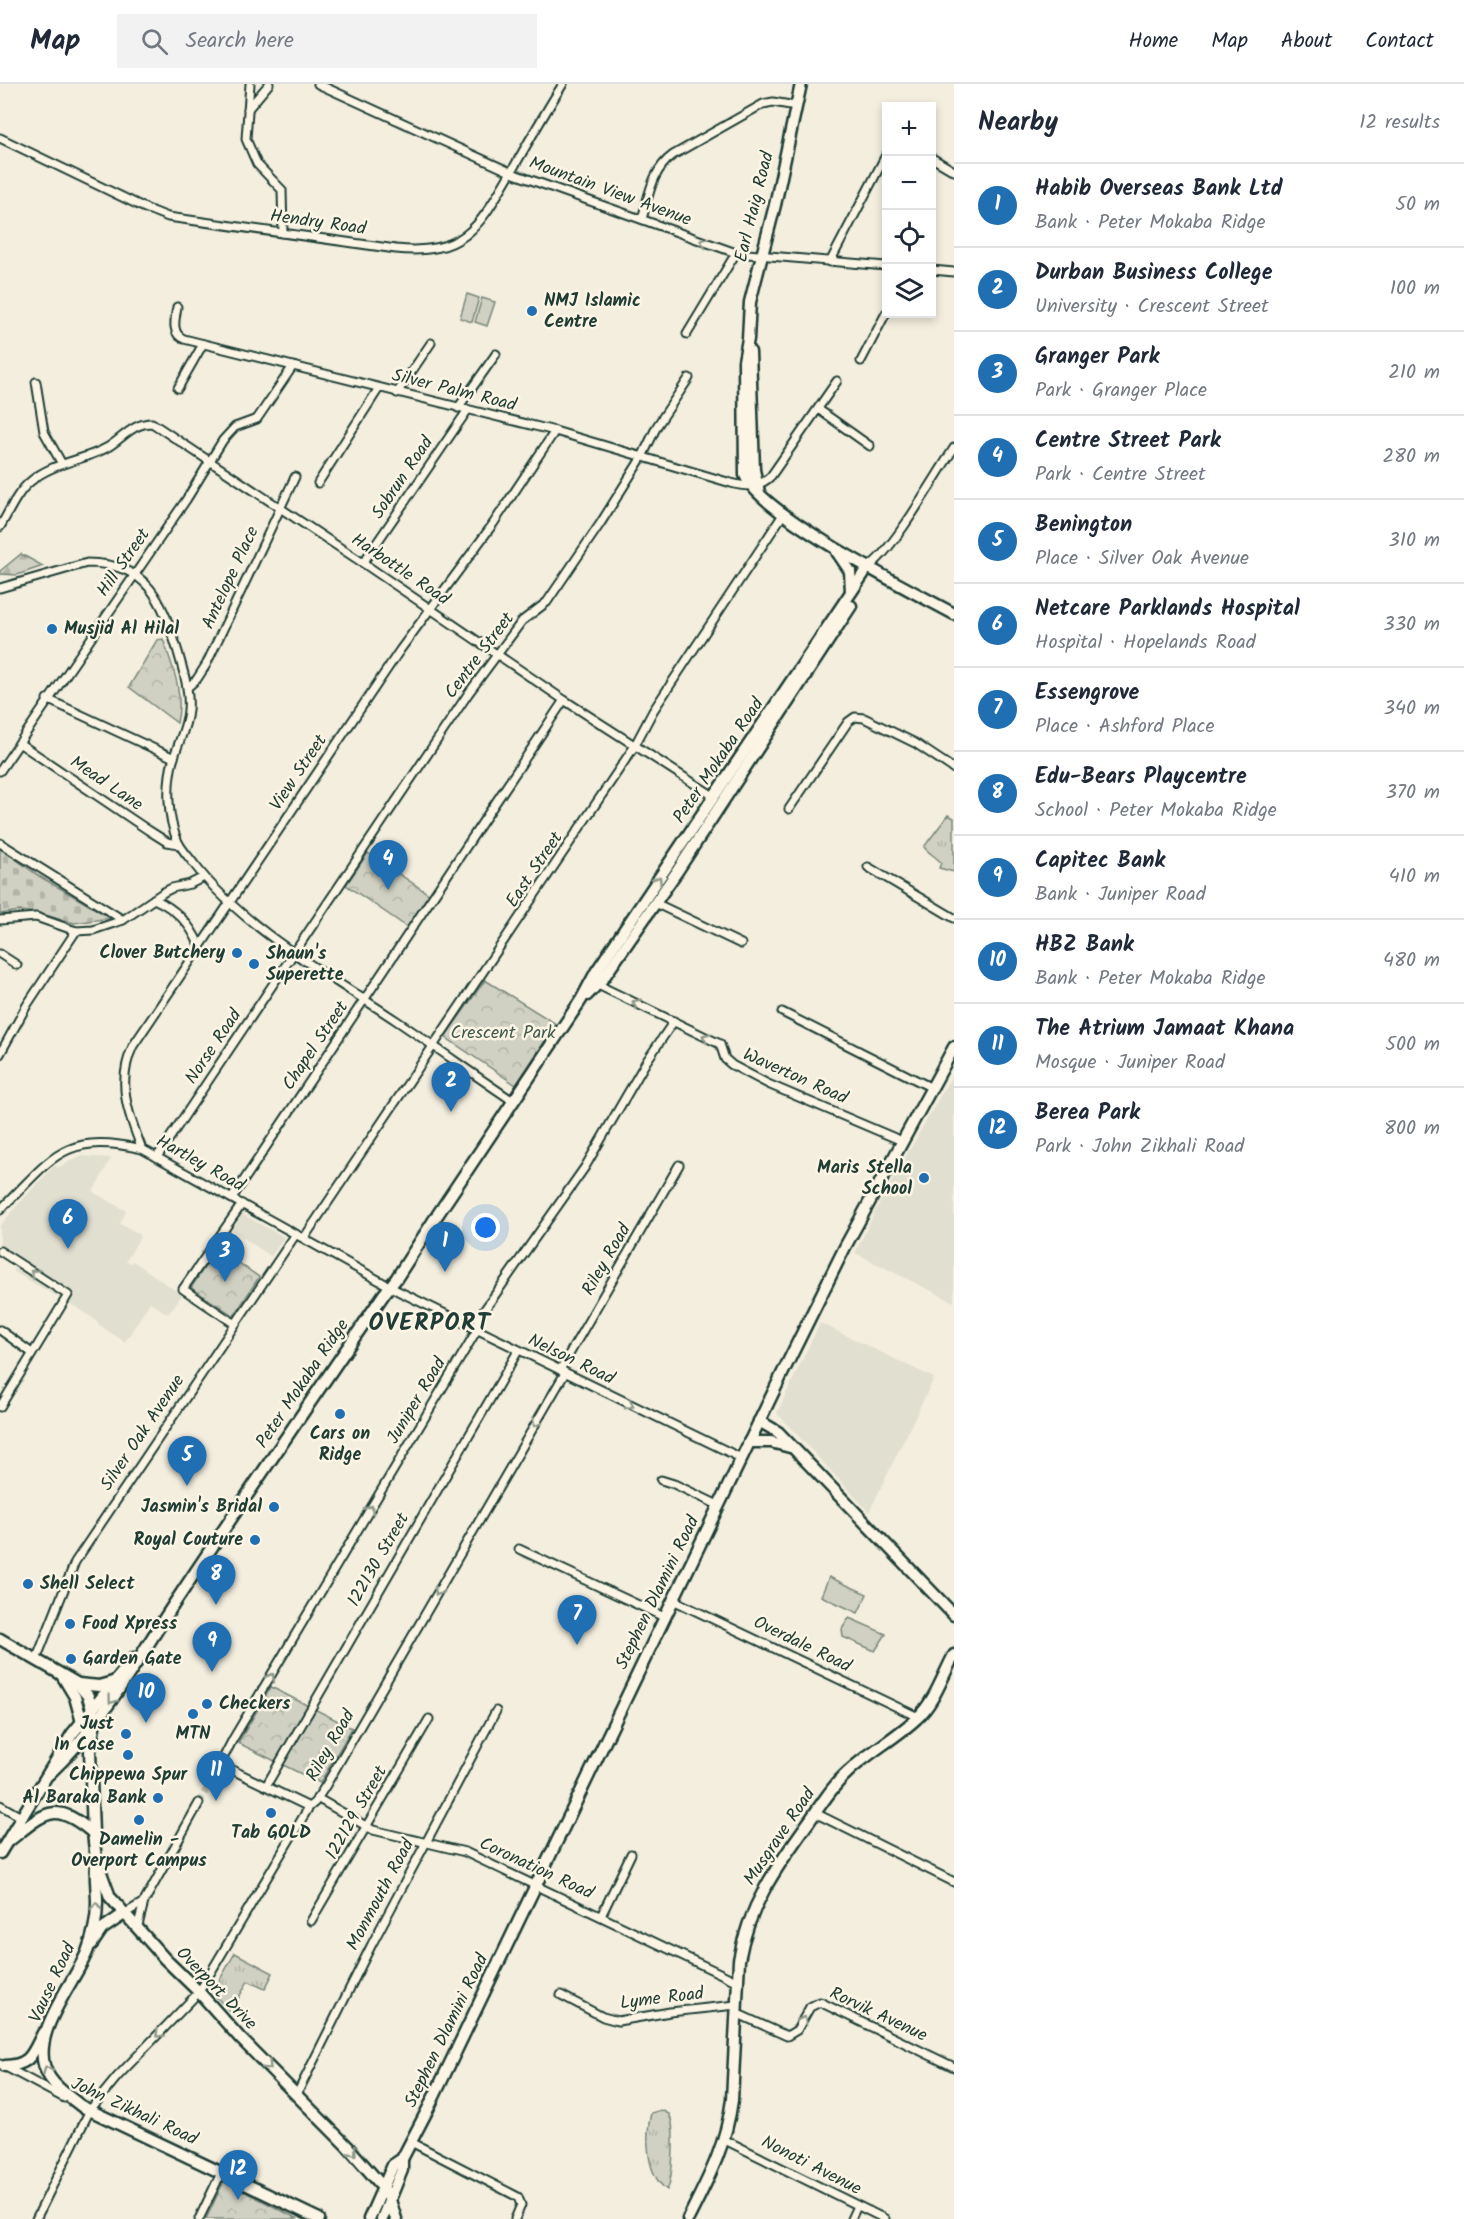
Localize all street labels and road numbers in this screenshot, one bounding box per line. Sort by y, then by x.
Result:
street label: Earl Haig Road [727,148,783,265]
street label: Mountain View Avenue [525,149,695,235]
street label: Hendry Road [268,202,369,244]
street label: Silver Palm Road [389,362,520,421]
street label: Sobrun Road [365,430,442,525]
street label: Hill Street [90,522,159,603]
street label: Antelope Place [194,522,268,634]
street label: Harbottle Road [345,526,456,614]
street label: Centre Street [438,606,523,706]
street label: Peter Mokaba Road [666,691,773,830]
street label: View Street [263,728,336,817]
street label: Mead Lane [64,749,148,819]
street label: East Street [499,825,572,914]
street label: Chapel Street [275,994,357,1097]
street label: Norse Road [178,1003,250,1090]
street label: Waverton Road [738,1041,853,1113]
street label: Hartley Road [150,1128,251,1201]
street label: Riley Road [575,1218,640,1301]
street label: Peter Mokaba Ridge [249,1313,357,1455]
street label: Nelson Road [523,1326,620,1394]
street label: Juniper Road [380,1351,455,1450]
street label: Silver Oak Avenue [93,1369,193,1497]
street label: 122130 Street [340,1507,418,1612]
street label: Stephen Dlamini Road [608,1510,708,1675]
street label: Overdale Road [748,1609,857,1682]
street label: Riley Road [299,1704,364,1787]
street label: 122129 Street [318,1760,396,1865]
street label: Musgrave Road [737,1781,824,1892]
street label: Coronation Road [474,1830,599,1909]
street label: Monmouth Road [339,1833,423,1956]
street label: Vause Road [22,1937,85,2028]
street label: Overport Drive [168,1940,264,2038]
street label: Stephen Dlamini Road [397,1948,497,2113]
street label: Lyme Road [619,1979,706,2019]
street label: Rorvik Avenue [824,1980,932,2050]
street label: John Zikhali Road [66,2070,203,2155]
street label: Nonoti Avenue [756,2128,866,2204]

